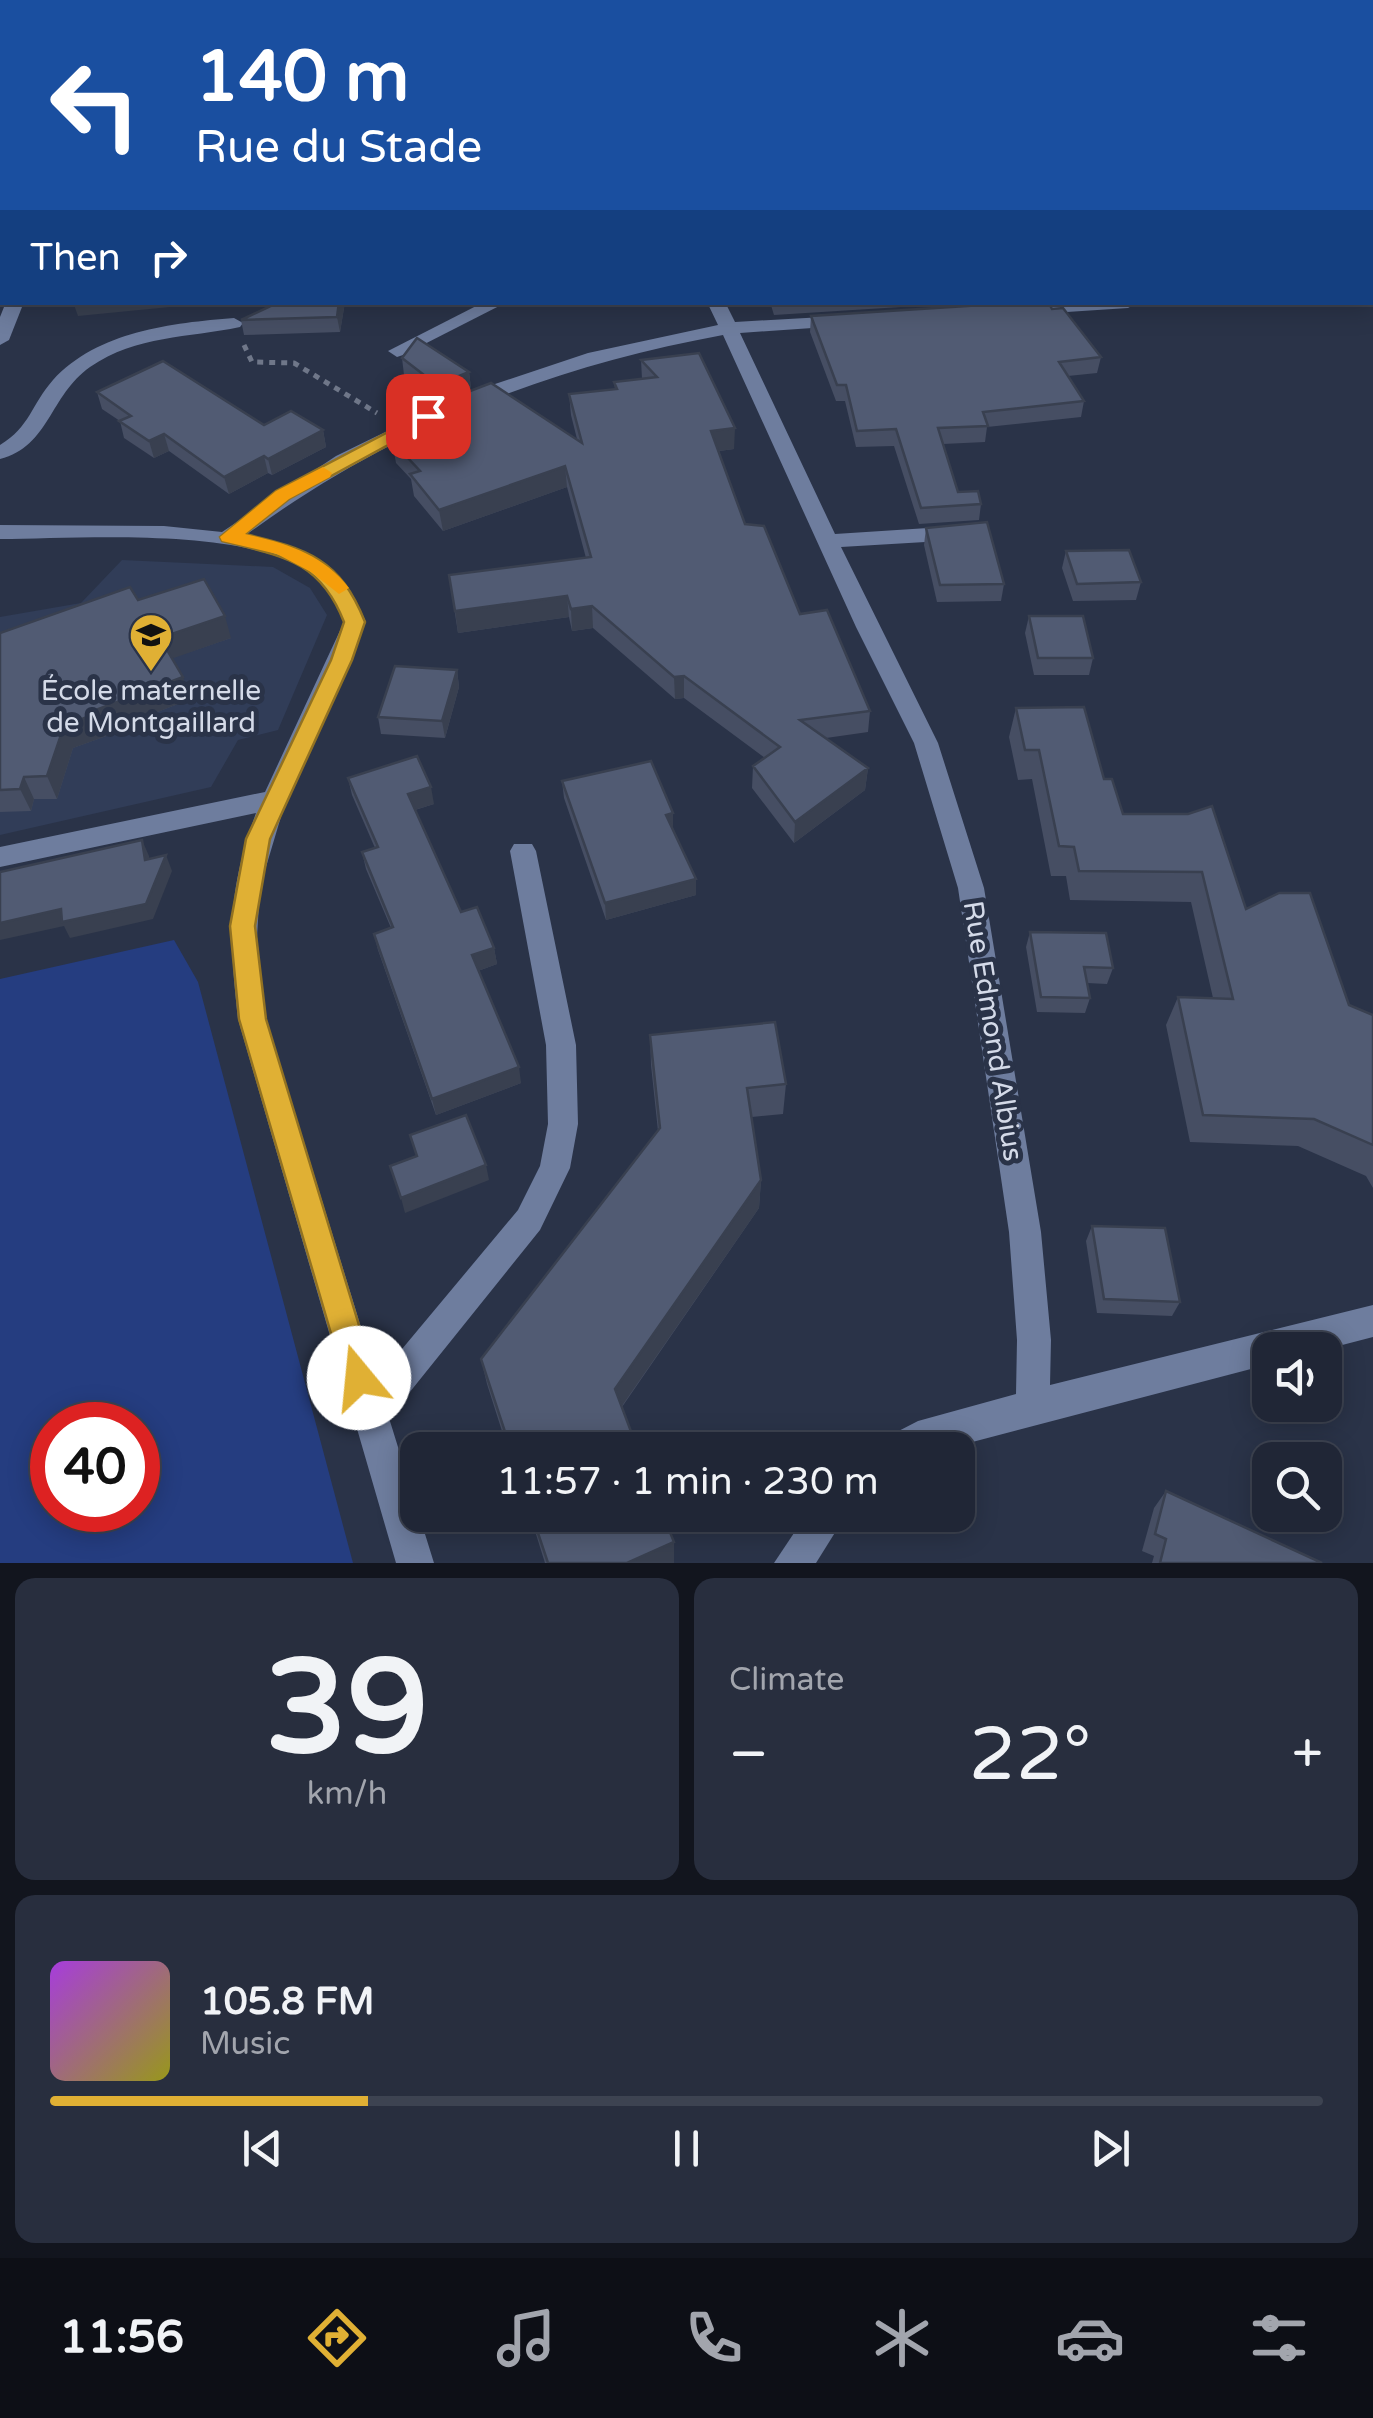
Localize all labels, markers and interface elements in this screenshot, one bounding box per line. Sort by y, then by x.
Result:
text: 140 m [195,36,409,120]
icon: left [30,40,160,170]
text: Rue du Stade [195,121,482,175]
icon: right [141,230,196,285]
text: Then [30,235,121,281]
pin [386,374,471,459]
icon: arrive [401,389,456,444]
school or university icon: École maternelle de Montgaillard [128,612,174,673]
place label: École maternelle de Montgaillard [41,674,261,740]
street label: Rue Edmond Albius [956,899,1030,1163]
position arrow [307,1326,411,1430]
map controls [1252,1332,1342,1532]
button: sound [1252,1332,1342,1422]
speed limit sign: 40 [30,1402,160,1532]
button: search [1252,1442,1342,1532]
text: 11:57 · 1 min · 230 m [496,1459,879,1505]
text: 39 [265,1632,429,1788]
text: Climate [729,1661,844,1699]
text: 22° [969,1710,1091,1800]
text: − [729,1722,768,1788]
text: + [1292,1722,1323,1788]
text: km/h [307,1775,387,1813]
text: 105.8 FM [200,1979,374,2025]
text: Music [200,2025,290,2063]
icon: previous [235,2121,290,2176]
icon: pause [659,2121,714,2176]
icon: next [1083,2121,1138,2176]
icon: directions [302,2303,372,2373]
icon: music [491,2303,561,2373]
icon: phone [679,2303,749,2373]
icon: climate [867,2303,937,2373]
icon: car [1055,2303,1125,2373]
icon: filters [1244,2303,1314,2373]
text: 11:56 [59,2311,184,2365]

